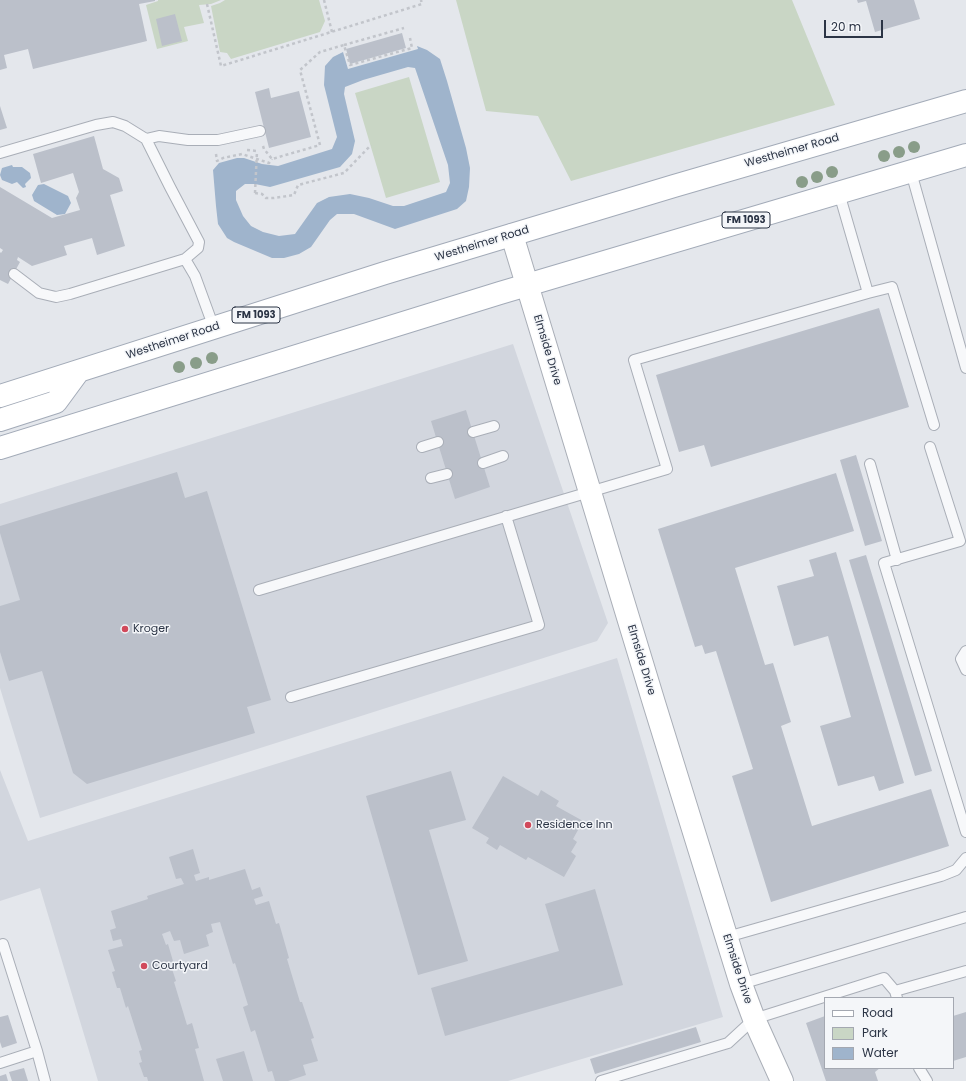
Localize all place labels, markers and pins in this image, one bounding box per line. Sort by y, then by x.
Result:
place label: Kroger [133,622,169,636]
marker: Kroger [120,624,130,634]
place label: Residence Inn [536,818,612,832]
marker: Residence Inn [523,820,533,830]
place label: Courtyard [152,959,208,973]
marker: Courtyard [139,961,149,971]

